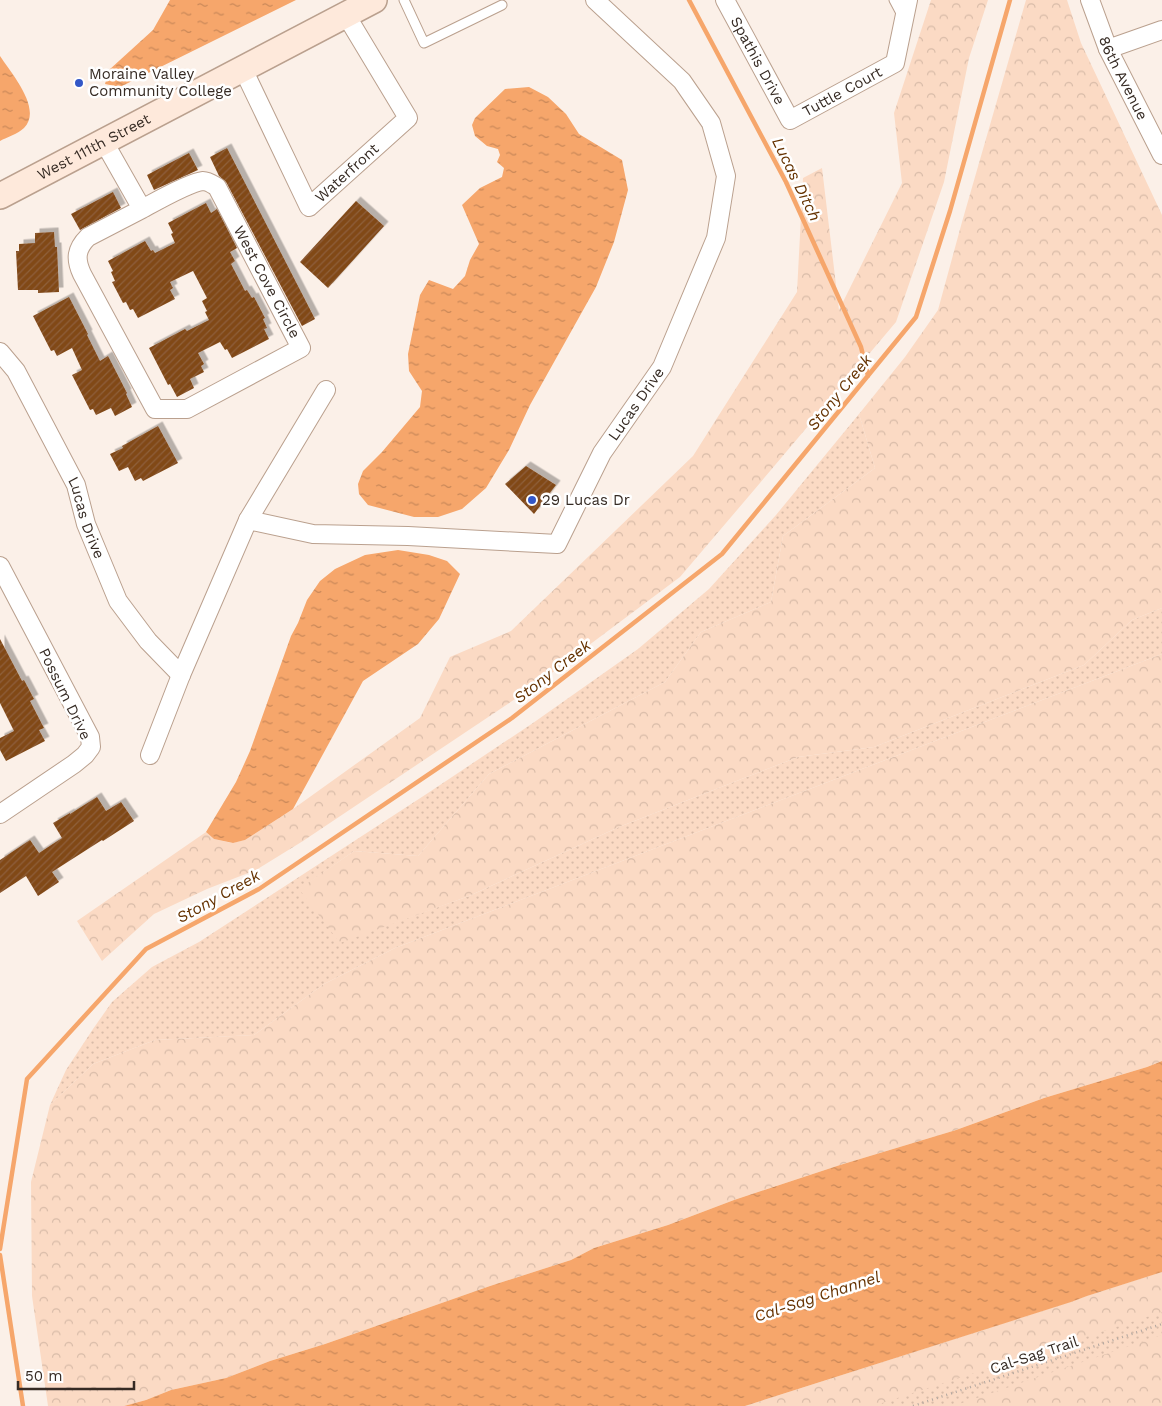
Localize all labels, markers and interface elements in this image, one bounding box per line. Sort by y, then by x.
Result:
street label: Spathis Drive [727,14,789,108]
street label: 86th Avenue [1095,34,1152,123]
street label: Tuttle Court [799,62,886,120]
place label: Moraine Valley Community College [89,65,232,100]
marker: Moraine Valley Community College [73,77,85,89]
street label: West 111th Street [34,109,154,184]
water label: Lucas Ditch [768,134,825,224]
street label: Waterfront [311,139,383,206]
street label: West Cove Circle [230,223,304,341]
water label: Stony Creek [803,349,877,434]
street label: Lucas Drive [604,364,668,444]
street label: Lucas Drive [64,473,108,561]
place label: 29 Lucas Dr [542,491,630,509]
marker: 29 Lucas Dr [526,494,538,506]
water label: Stony Creek [510,635,596,707]
street label: Possum Drive [35,645,95,743]
water label: Stony Creek [173,865,264,927]
water label: Cal-Sag Channel [752,1267,883,1326]
street label: Cal-Sag Trail [988,1332,1081,1378]
scale bar [18,1358,134,1390]
text: 50 m [25,1367,62,1385]

